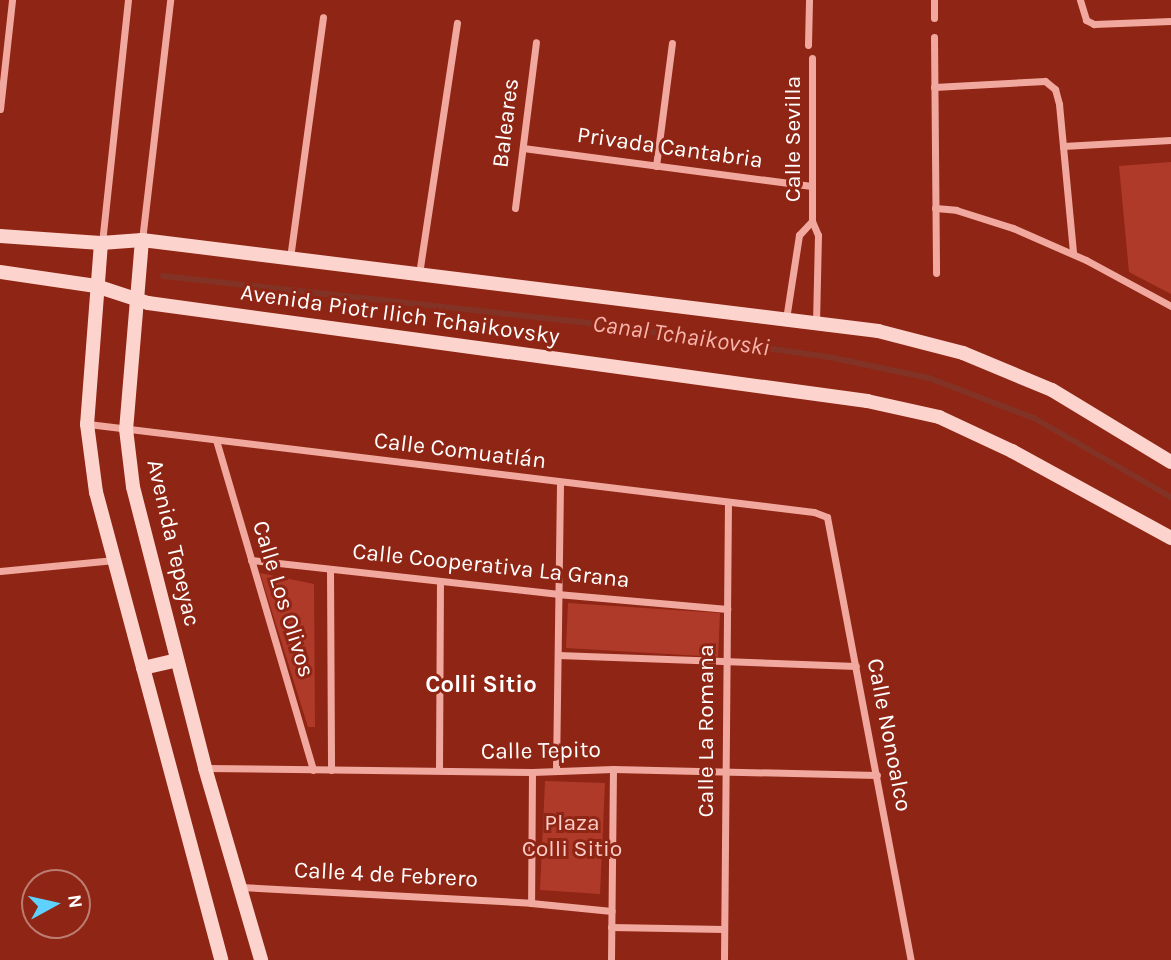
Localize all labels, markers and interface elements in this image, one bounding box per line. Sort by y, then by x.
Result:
street label: Calle Sevilla [779,76,807,202]
street label: Baleares [487,77,525,169]
street label: Privada Cantabria [575,121,765,175]
street label: Avenida Piotr Ilich Tchaikovsky [239,279,561,351]
water label: Canal Tchaikovski [591,309,771,363]
street label: Calle Comuatlán [372,427,548,475]
street label: Avenida Tepeyac [140,457,206,629]
street label: Calle Los Olivos [246,517,320,681]
street label: Calle Cooperativa La Grana [351,538,631,594]
street label: Calle La Romana [692,644,720,818]
street label: Calle Nonoalco [861,656,917,814]
district label: Colli Sitio [425,671,537,699]
street label: Calle Tepito [481,736,601,766]
park label: Plaza Colli Sitio [522,809,622,863]
street label: Calle 4 de Febrero [293,856,479,894]
north arrow [21,869,91,939]
text: N [63,893,87,910]

